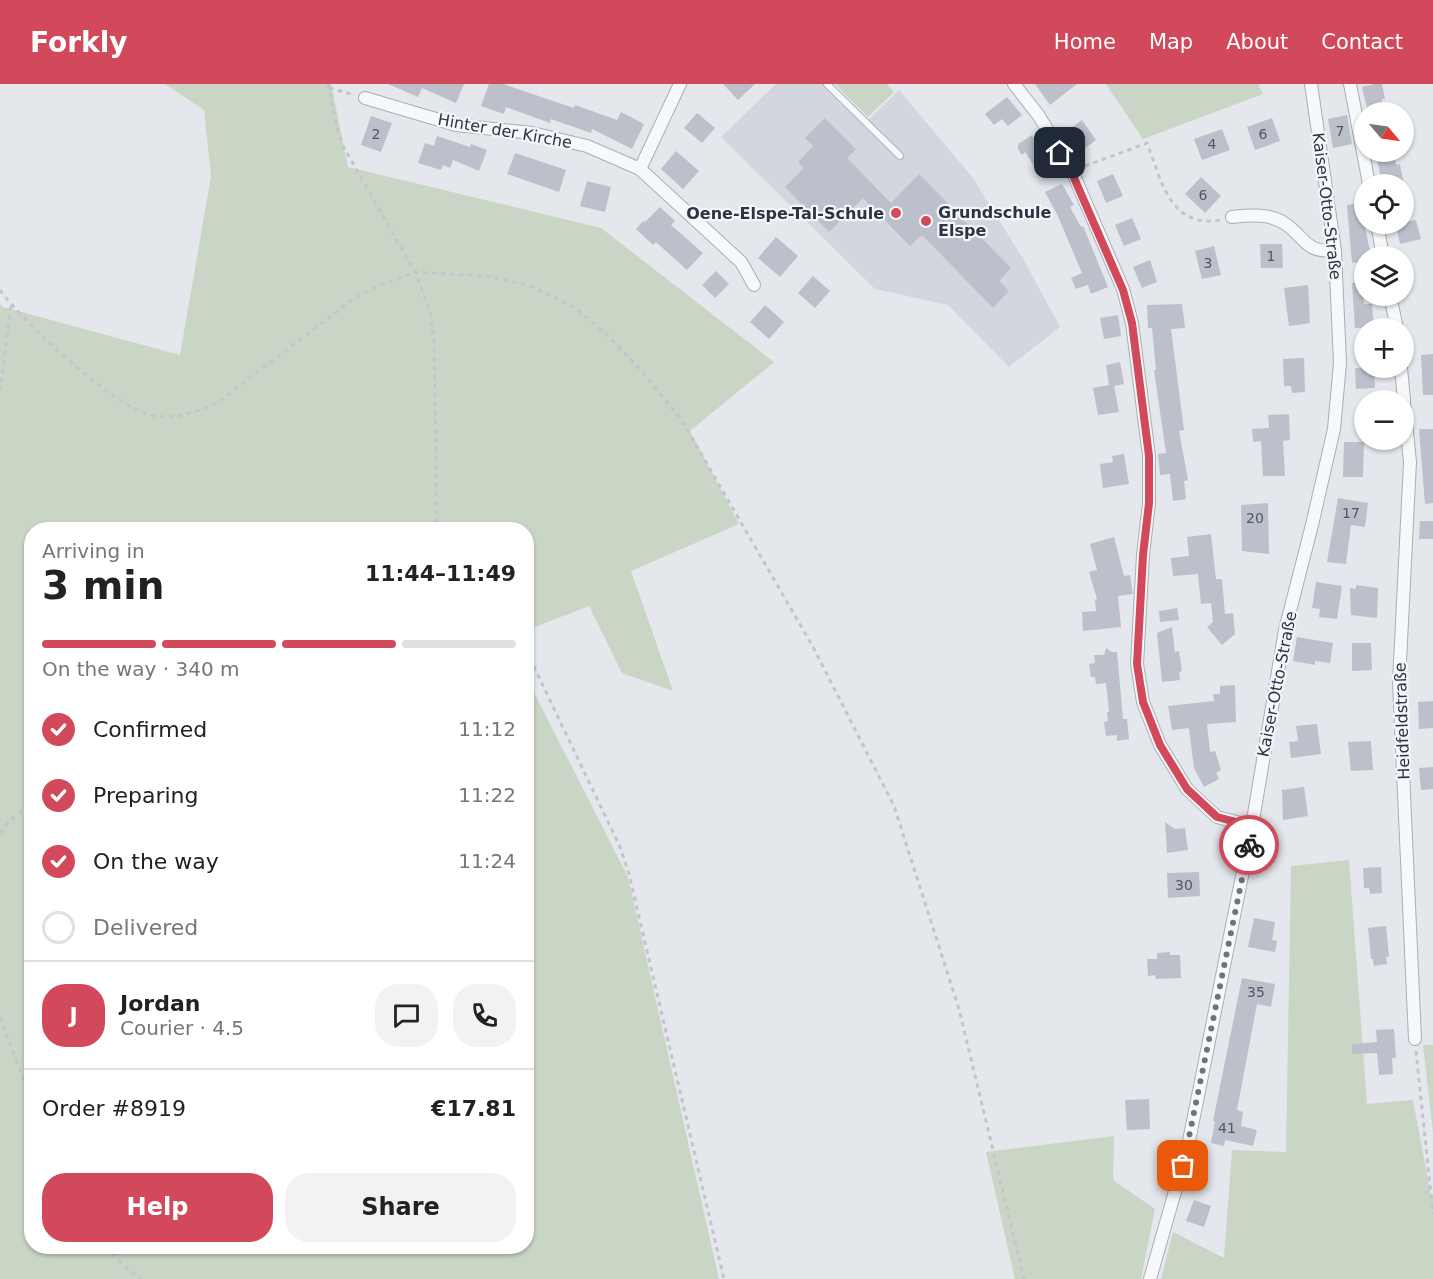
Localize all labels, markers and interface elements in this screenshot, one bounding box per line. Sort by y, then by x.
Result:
text: Forkly [30,26,128,59]
text: Home [1054,30,1116,54]
text: Map [1149,30,1193,54]
text: About [1226,30,1288,54]
text: Contact [1321,30,1403,54]
north arrow [1354,102,1414,162]
map controls [1354,102,1414,450]
street label: Hinter der Kirche [436,110,574,152]
house number: 7 [1336,123,1344,139]
house number: 2 [372,126,380,142]
house number: 6 [1259,126,1268,142]
pin [1034,127,1085,178]
street label: Kaiser-Otto-Straße [1309,131,1345,281]
icon: home [1043,136,1076,169]
house number: 4 [1208,136,1217,152]
button: locate [1354,174,1414,234]
house number: 6 [1199,187,1208,203]
place label: Grundschule Elspe [938,203,1052,240]
place label: Oene-Elspe-Tal-Schule [686,204,884,223]
marker: Oene-Elspe-Tal-Schule [889,206,903,220]
marker: Grundschule Elspe [919,214,933,228]
button: layers [1354,246,1414,306]
house number: 1 [1267,248,1275,264]
house number: 3 [1204,255,1212,271]
button: + [1354,318,1414,378]
button: − [1354,390,1414,450]
house number: 17 [1342,505,1360,521]
house number: 20 [1246,510,1264,526]
text: Arriving in [42,539,145,563]
text: 11:44–11:49 [365,561,516,586]
text: 3 min [42,563,164,608]
street label: Kaiser-Otto-Straße [1254,609,1300,759]
text: On the way · 340 m [42,657,240,681]
street label: Heidfeldstraße [1390,662,1414,780]
icon: check [42,713,75,746]
text: Confirmed [93,717,207,742]
text: 11:12 [458,717,516,741]
icon: check [42,779,75,812]
text: Preparing [93,783,199,808]
text: 11:22 [458,783,516,807]
courier [1219,815,1279,875]
icon: bike [1233,829,1266,862]
icon: check [42,845,75,878]
text: On the way [93,849,219,874]
text: 11:24 [458,849,516,873]
house number: 30 [1175,877,1193,893]
text: Delivered [93,915,198,940]
button: chat [375,984,438,1047]
button: phone [453,984,516,1047]
house number: 35 [1247,984,1265,1000]
text: Jordan [120,991,200,1016]
text: J [69,1003,78,1028]
text: Courier · 4.5 [120,1016,244,1040]
text: Order #8919 [42,1096,186,1121]
text: €17.81 [431,1096,516,1121]
house number: 41 [1218,1120,1236,1136]
pin [1157,1140,1208,1191]
icon: bag [1166,1149,1199,1182]
button: Help [42,1173,273,1242]
button: Share [285,1173,516,1242]

